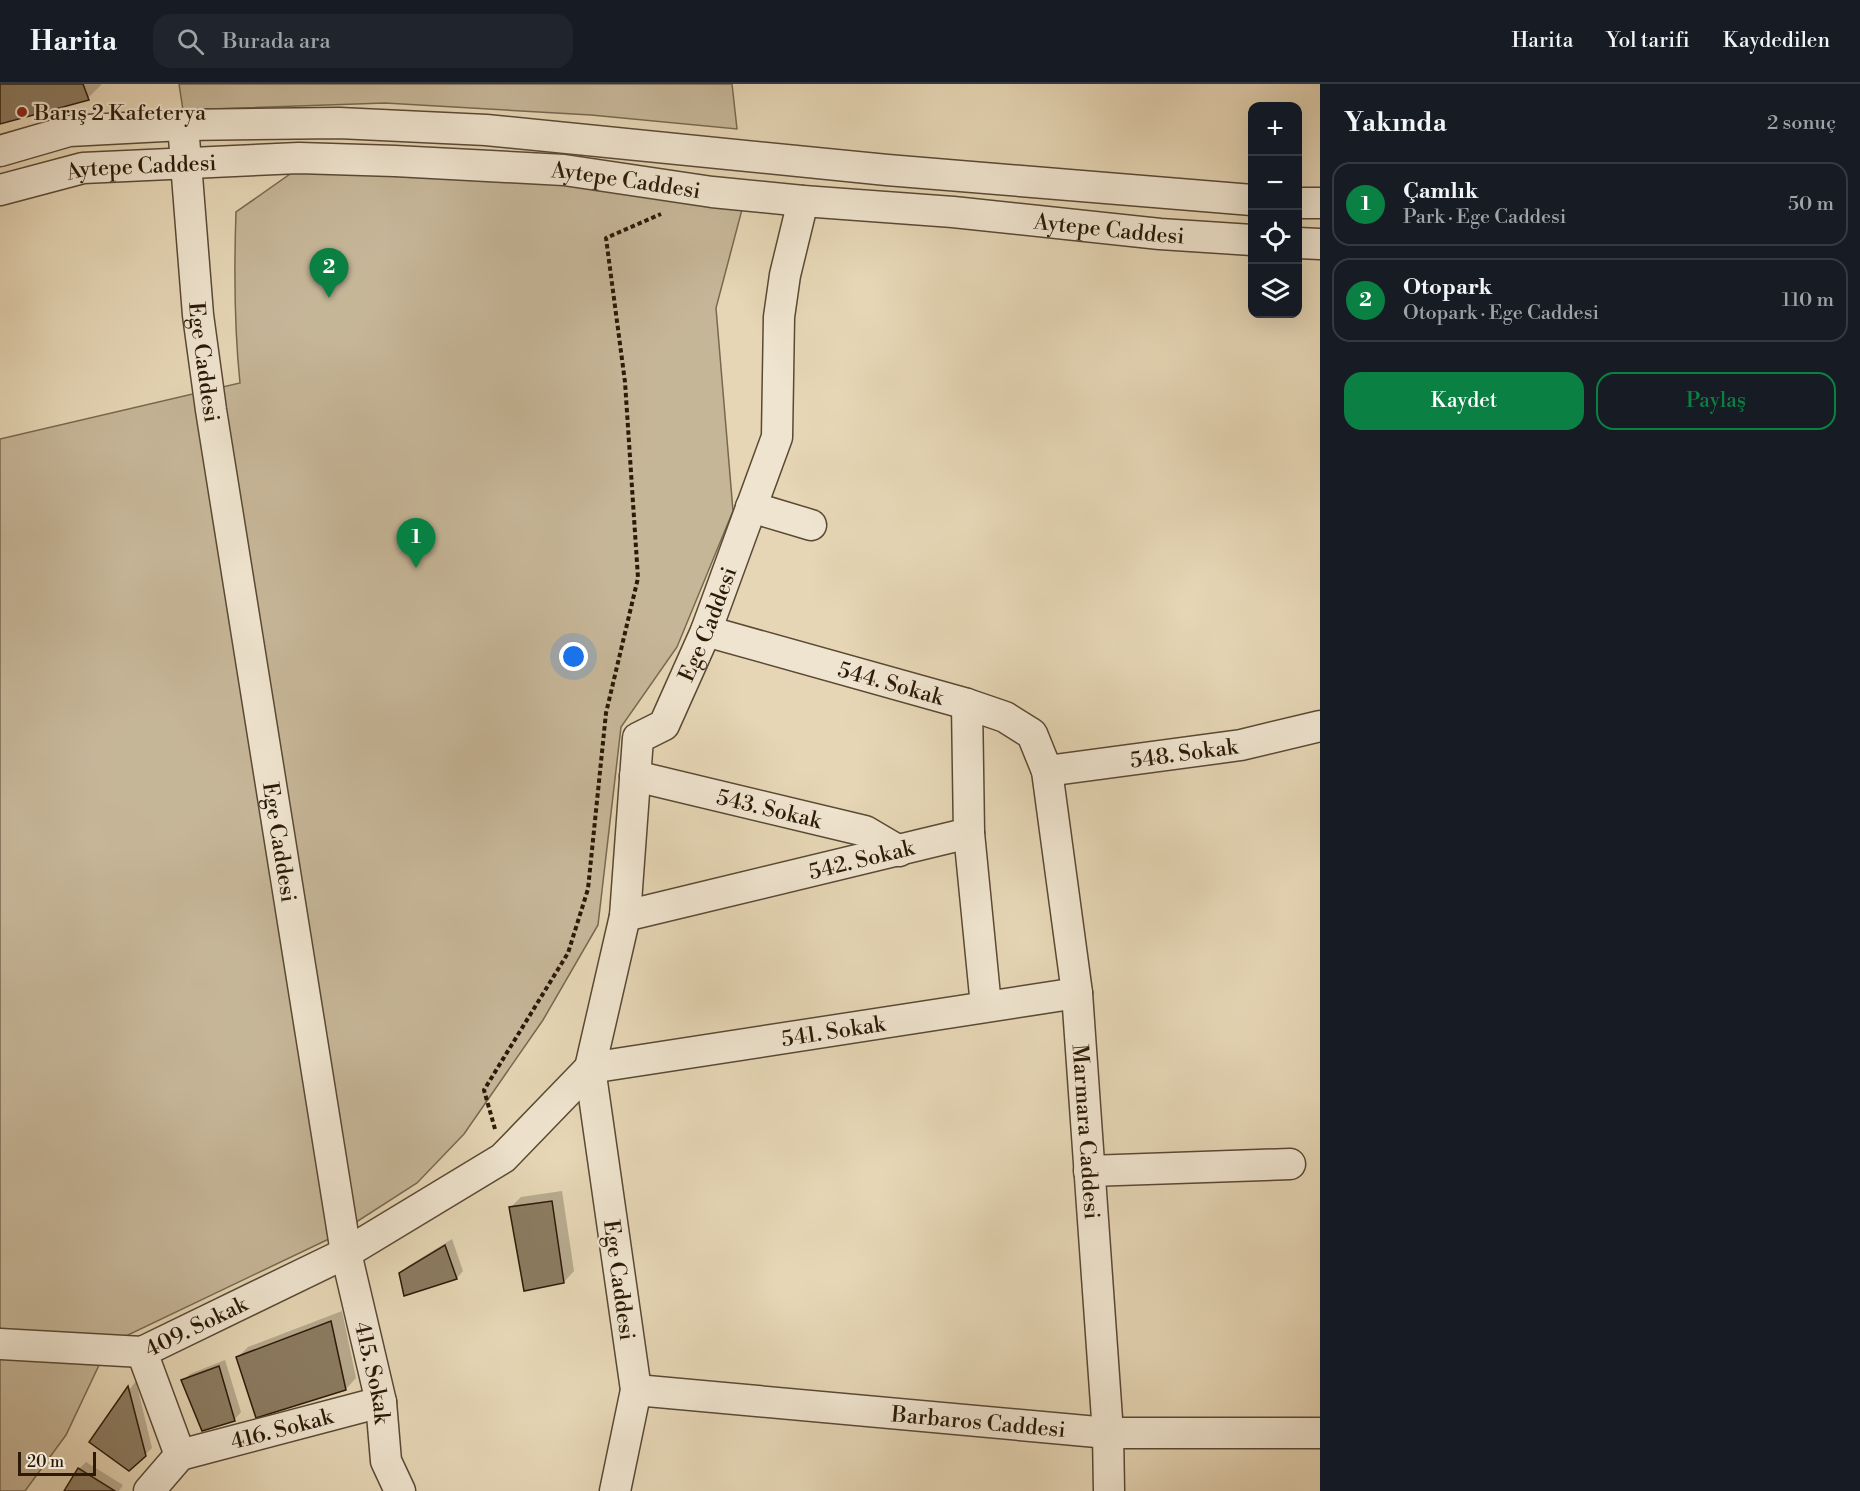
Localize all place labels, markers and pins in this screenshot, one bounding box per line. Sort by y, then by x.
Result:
place label: Barış 2 Kafeterya [33,100,207,127]
marker: Barış 2 Kafeterya [15,105,29,119]
pin: 2 [310,248,348,298]
pin: 1 [396,518,436,568]

